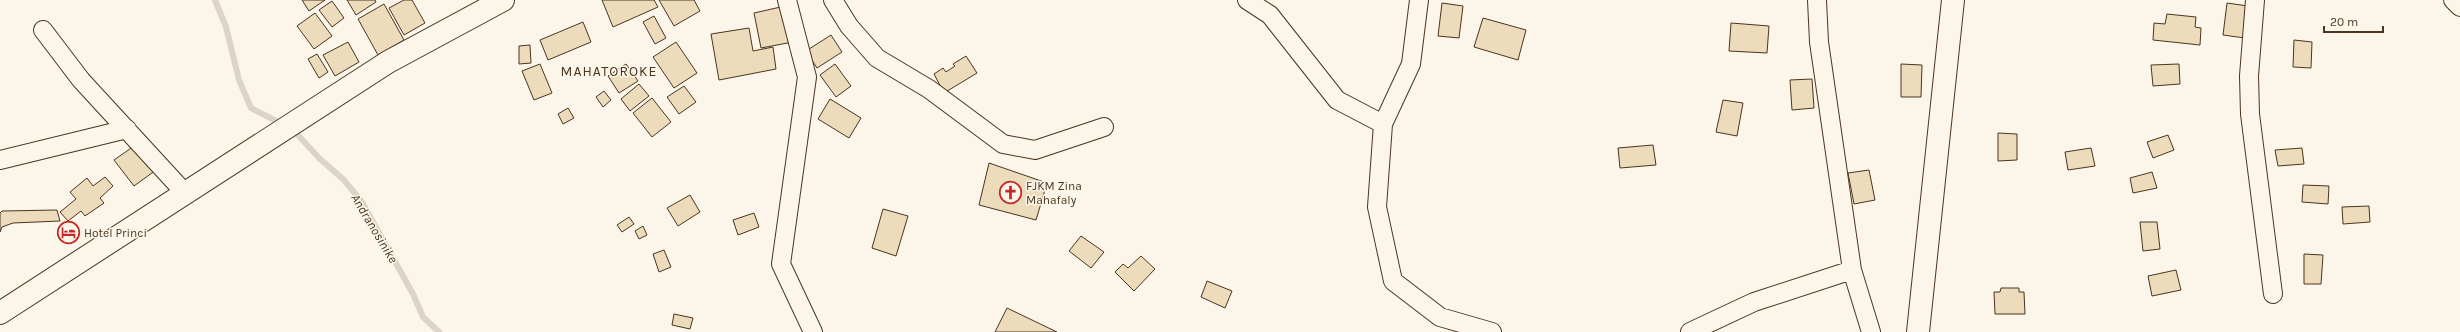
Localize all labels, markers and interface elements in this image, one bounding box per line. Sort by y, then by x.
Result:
scale bar [2324,8,2383,34]
text: 20 m [2330,15,2358,29]
district label: MAHATOROKE [561,63,657,80]
place label: FJKM Zina Mahafaly [1026,179,1082,207]
church icon: FJKM Zina Mahafaly [998,180,1024,206]
water label: Andranosinike [348,191,401,266]
hotel icon: Hotel Princi [55,220,81,246]
place label: Hotel Princi [84,226,147,240]

